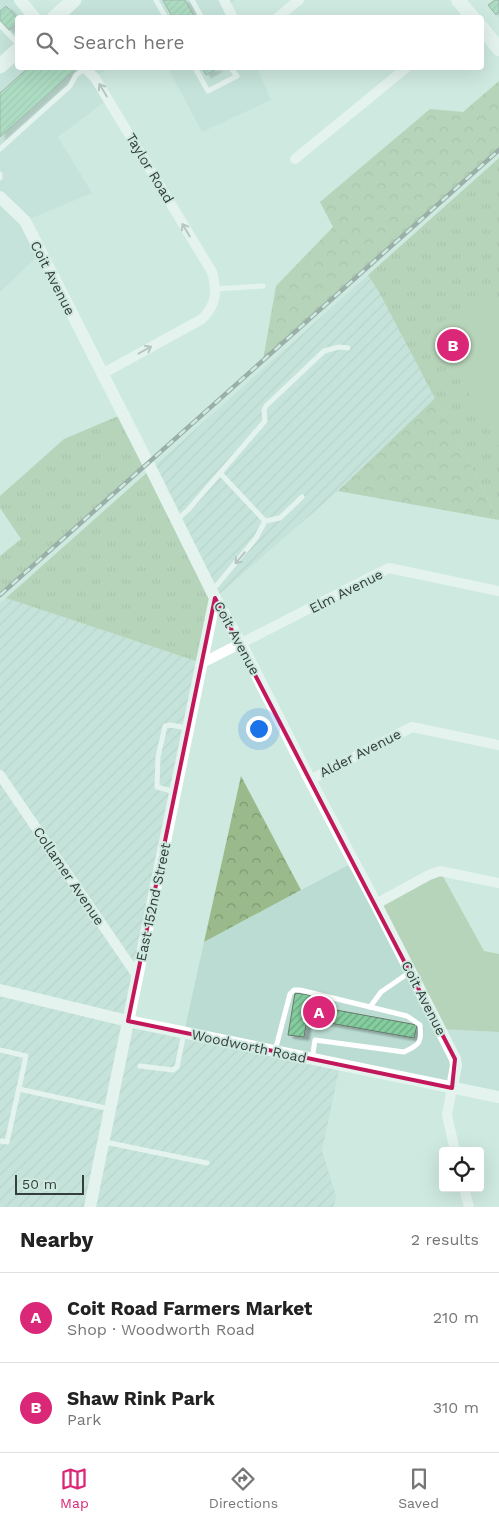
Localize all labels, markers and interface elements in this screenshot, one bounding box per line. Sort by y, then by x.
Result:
search box [15,15,484,70]
icon: search [33,29,61,57]
text: Search here [73,31,184,54]
one-way arrow [97,84,107,98]
street label: Taylor Road [123,130,177,206]
one-way arrow [181,223,191,237]
street label: Coit Avenue [27,238,79,318]
pin: B [437,326,469,364]
one-way arrow [137,345,152,355]
one-way arrow [234,551,246,564]
street label: Elm Avenue [307,566,385,616]
street label: Coit Avenue [211,598,263,678]
your location [246,716,272,742]
street label: Alder Avenue [316,726,404,780]
street label: Collamer Avenue [30,824,108,928]
street label: East 152nd Street [133,841,173,963]
street label: Coit Avenue [398,958,450,1038]
pin: A [303,993,335,1031]
street label: Woodworth Road [190,1026,308,1066]
map controls [439,1147,484,1192]
button: locate [439,1147,484,1192]
scale bar [15,1172,84,1195]
text: 50 m [22,1176,57,1192]
text: Nearby [20,1227,93,1252]
text: 2 results [411,1230,479,1249]
text: Coit Road Farmers Market [67,1297,312,1320]
text: A [31,1308,41,1327]
text: 210 m [433,1308,479,1327]
text: Shop · Woodworth Road [67,1320,255,1339]
text: Shaw Rink Park [67,1387,215,1410]
text: B [31,1398,41,1417]
text: 310 m [433,1398,479,1417]
text: Park [67,1410,101,1429]
tab: Map [60,1465,89,1511]
tab: Directions [209,1465,278,1511]
tab: Saved [398,1465,439,1511]

